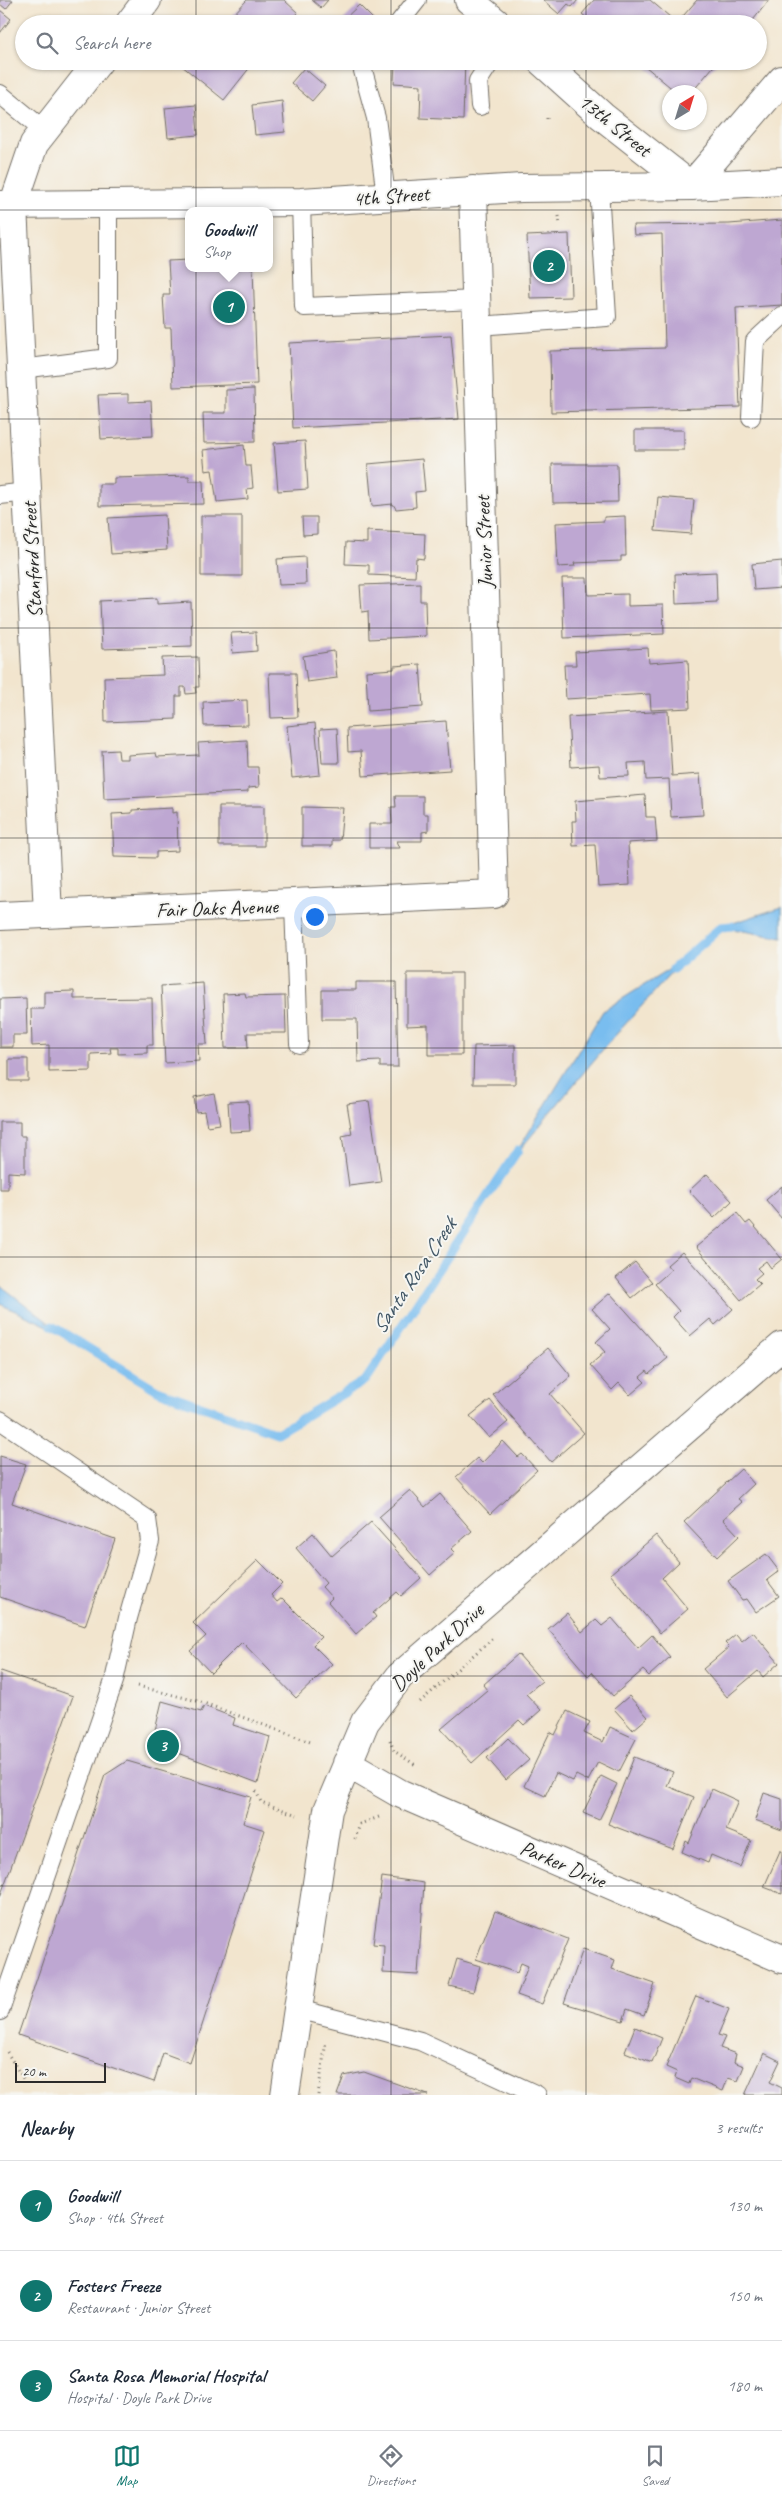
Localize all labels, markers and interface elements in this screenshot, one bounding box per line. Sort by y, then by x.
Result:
search box [15,15,767,70]
icon: search [33,29,61,57]
text: Search here [73,31,150,55]
north arrow [662,85,707,130]
street label: 13th Street [573,88,658,163]
street label: 4th Street [352,180,432,212]
popup [185,207,273,272]
text: Goodwill [203,218,255,242]
text: Shop [203,242,231,262]
pin: 2 [533,247,565,285]
pin: 1 [213,288,245,326]
street label: Junior Street [469,493,499,590]
street label: Stanford Street [16,499,48,619]
street label: Fair Oaks Avenue [156,893,280,923]
your location [302,904,328,930]
water label: Santa Rosa Creek [365,1210,465,1339]
street label: Doyle Park Drive [385,1597,490,1697]
pin: 3 [147,1727,179,1765]
street label: Parker Drive [516,1834,612,1894]
scale bar [15,2060,106,2083]
text: 20 m [22,2063,46,2080]
text: Nearby [20,2115,73,2141]
text: 3 results [715,2118,762,2138]
text: Goodwill [67,2184,118,2208]
text: 1 [32,2196,40,2216]
text: 130 m [728,2196,762,2216]
text: Shop · 4th Street [67,2208,163,2228]
text: Fosters Freeze [67,2274,160,2298]
text: 2 [32,2286,40,2306]
text: 150 m [728,2286,762,2306]
text: Restaurant · Junior Street [67,2298,210,2318]
text: Santa Rosa Memorial Hospital [67,2364,265,2388]
text: 3 [32,2376,40,2396]
text: 180 m [728,2376,762,2396]
text: Hospital · Doyle Park Drive [67,2388,211,2408]
tab: Map [113,2442,141,2489]
tab: Directions [367,2442,415,2489]
tab: Saved [641,2442,669,2489]

